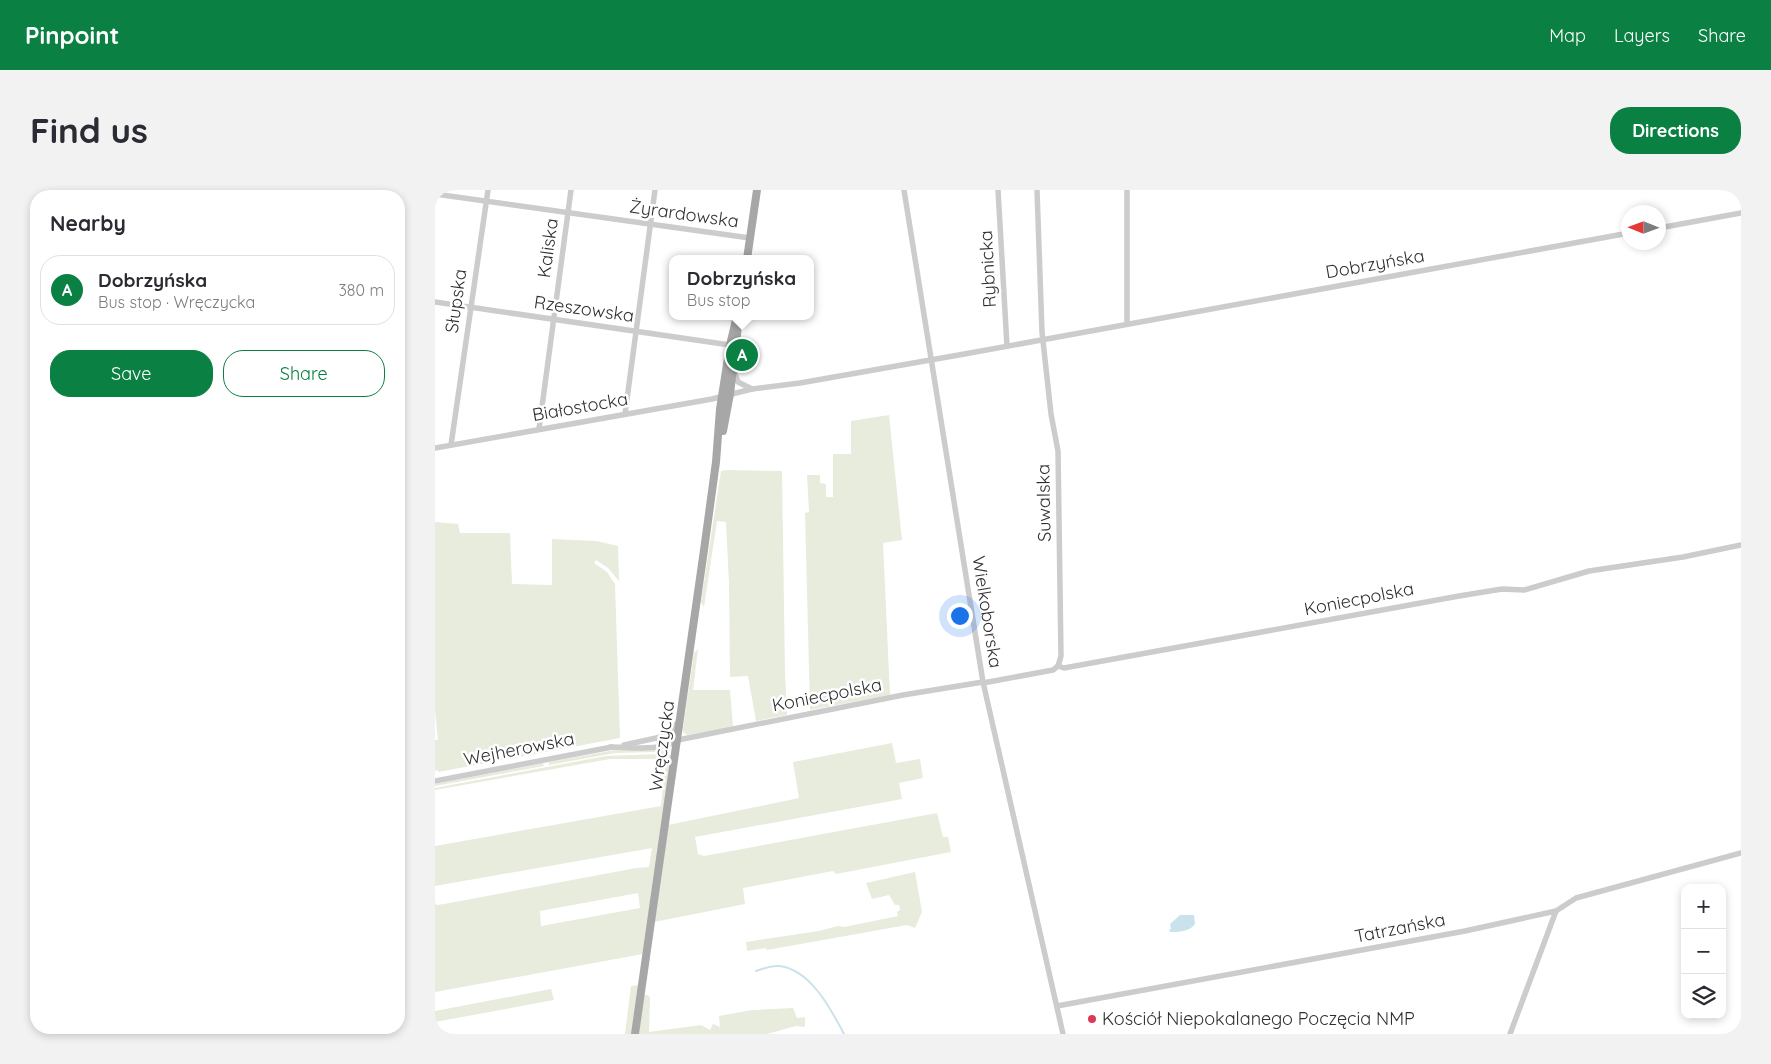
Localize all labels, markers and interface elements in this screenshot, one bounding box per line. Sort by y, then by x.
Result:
text: Pinpoint [25,20,119,50]
text: Map [1549,24,1586,47]
text: Layers [1614,24,1670,47]
text: Share [1698,24,1746,47]
button: Directions [1610,107,1741,154]
text: Find us [30,108,148,152]
street label: Żyrardowska [628,194,740,233]
north arrow [1621,205,1666,250]
text: Nearby [50,210,126,236]
street label: Kaliska [532,217,563,279]
street label: Rybnicka [974,230,1001,308]
street label: Dobrzyńska [1324,244,1426,284]
popup [669,255,814,320]
text: Dobrzyńska [687,266,796,290]
street label: Słupska [440,267,471,334]
text: Dobrzyńska [98,268,207,292]
text: A [62,280,72,300]
text: 380 m [338,280,384,300]
street label: Rzeszowska [533,290,636,327]
text: Bus stop [687,290,750,310]
text: Bus stop · Wręczycka [98,292,255,312]
pin: A [726,336,758,374]
button: Save [50,350,213,397]
button: Share [223,350,385,397]
street label: Białostocka [530,387,629,426]
street label: Suwalska [1031,464,1056,542]
street label: Wielkoborska [967,554,1008,670]
street label: Koniecpolska [1302,577,1416,620]
your location [947,603,973,629]
street label: Koniecpolska [770,673,884,716]
street label: Wręczycka [644,699,679,793]
street label: Wejherowska [462,727,576,771]
map controls [1681,884,1726,1019]
button: + [1681,884,1726,929]
street label: Tatrzańska [1353,907,1447,948]
button: − [1681,929,1726,974]
button: layers [1681,974,1726,1019]
place label: Kościół Niepokalanego Poczęcia NMP [1102,1007,1415,1030]
marker: Kościół Niepokalanego Poczęcia NMP [1086,1013,1098,1025]

